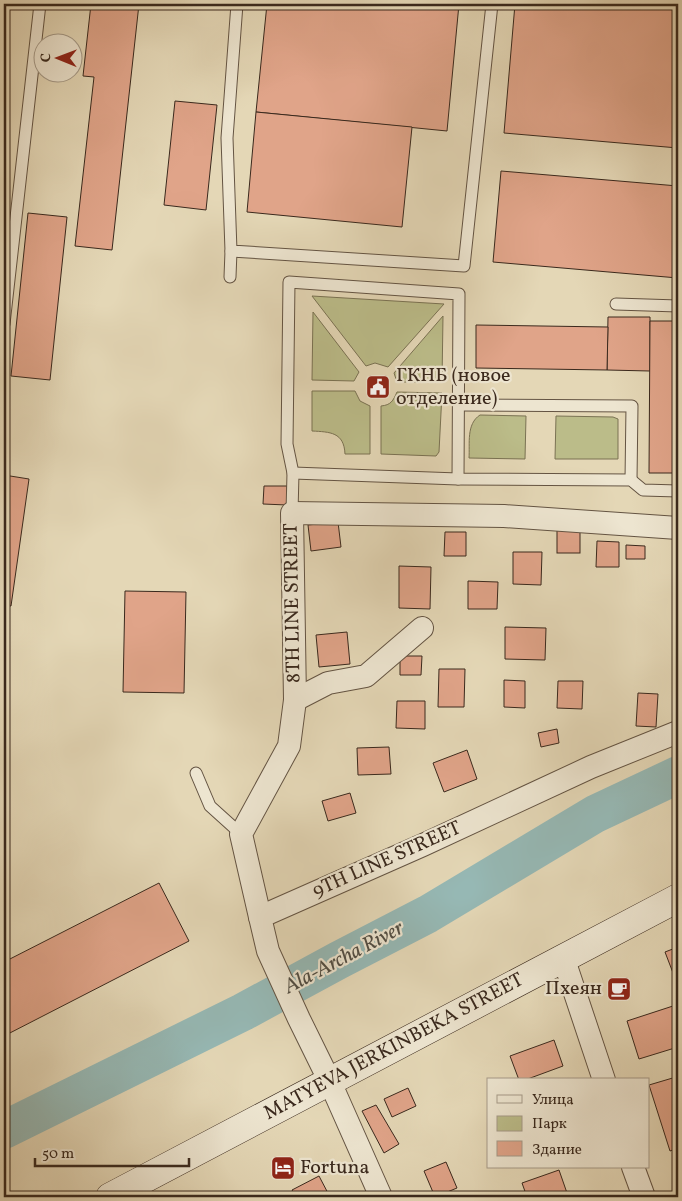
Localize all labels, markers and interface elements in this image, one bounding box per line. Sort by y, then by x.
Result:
north arrow [32,32,82,82]
text: С [37,53,56,62]
place label: ГКНБ (новое отделение) [396,362,511,413]
public building icon: ГКНБ (новое отделение) [365,374,391,400]
street label: 8TH LINE STREET [278,522,308,683]
street label: 9TH LINE STREET [308,815,466,905]
water label: Ala-Archa River [278,914,409,1002]
street label: MATYEVA JERKINBEKA STREET [259,966,529,1128]
place label: Пхеян [545,975,602,1003]
cafe icon: Пхеян [606,976,632,1002]
legend [487,1078,650,1168]
text: Улица [532,1090,574,1111]
text: Парк [532,1114,567,1135]
scale bar [35,1136,189,1168]
text: Здание [532,1140,582,1161]
text: 50 m [42,1144,74,1165]
place label: Fortuna [300,1154,369,1182]
hotel icon: Fortuna [270,1155,296,1181]

